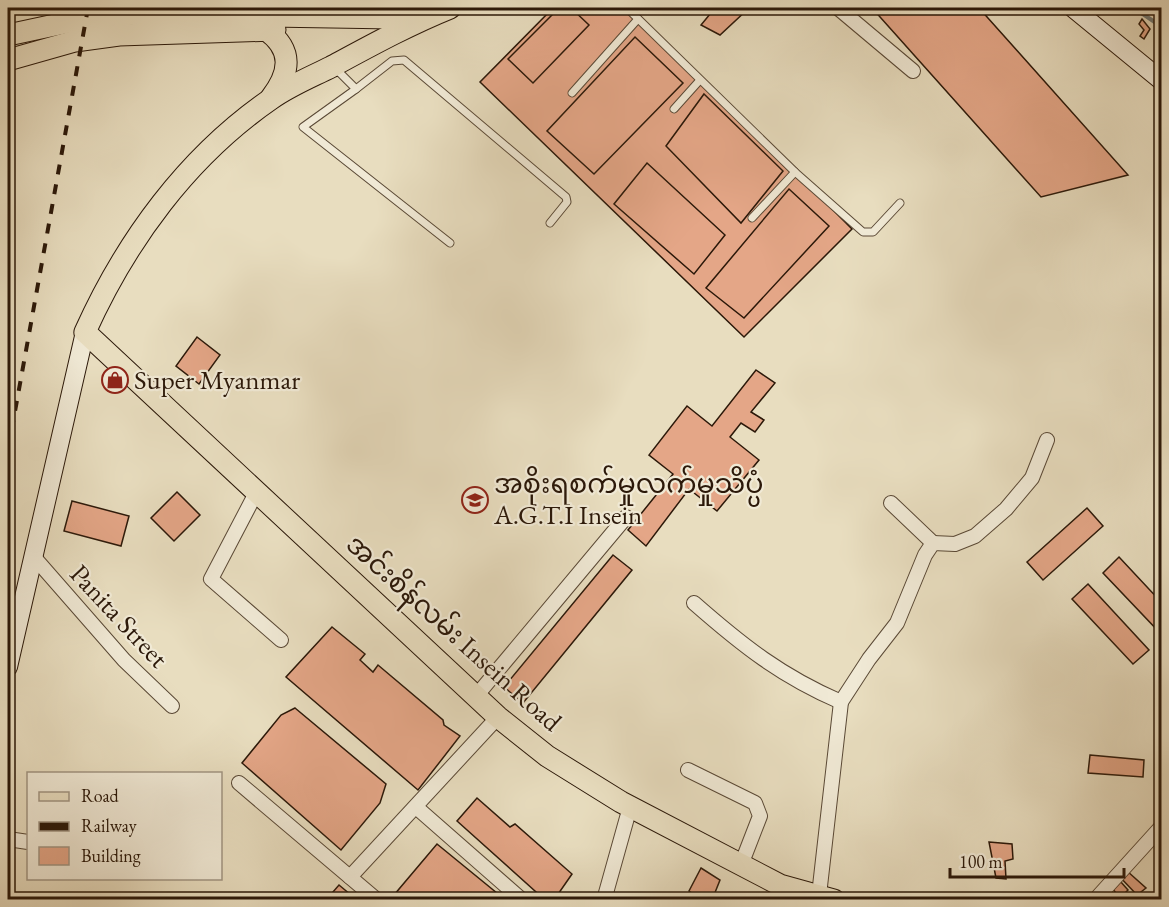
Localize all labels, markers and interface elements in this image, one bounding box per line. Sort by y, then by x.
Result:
place label: Super Myanmar [134,362,300,397]
shop icon: Super Myanmar [100,365,130,395]
place label: အစိုးရစက်မှုလက်မှုသိပ္ပံ A.G.T.I Insein [493,465,763,532]
school or university icon: အစိုးရစက်မှုလက်မှုသိပ္ပံ A.G.T.I Insein [460,485,490,515]
street label: အင်းစိန်လမ်း Insein Road [336,526,570,743]
street label: Panita Street [63,556,177,675]
legend [27,772,222,880]
text: Road [81,784,120,807]
text: Railway [81,814,137,837]
scale bar [950,841,1124,879]
text: Building [81,844,141,867]
text: 100 m [959,850,1003,873]

